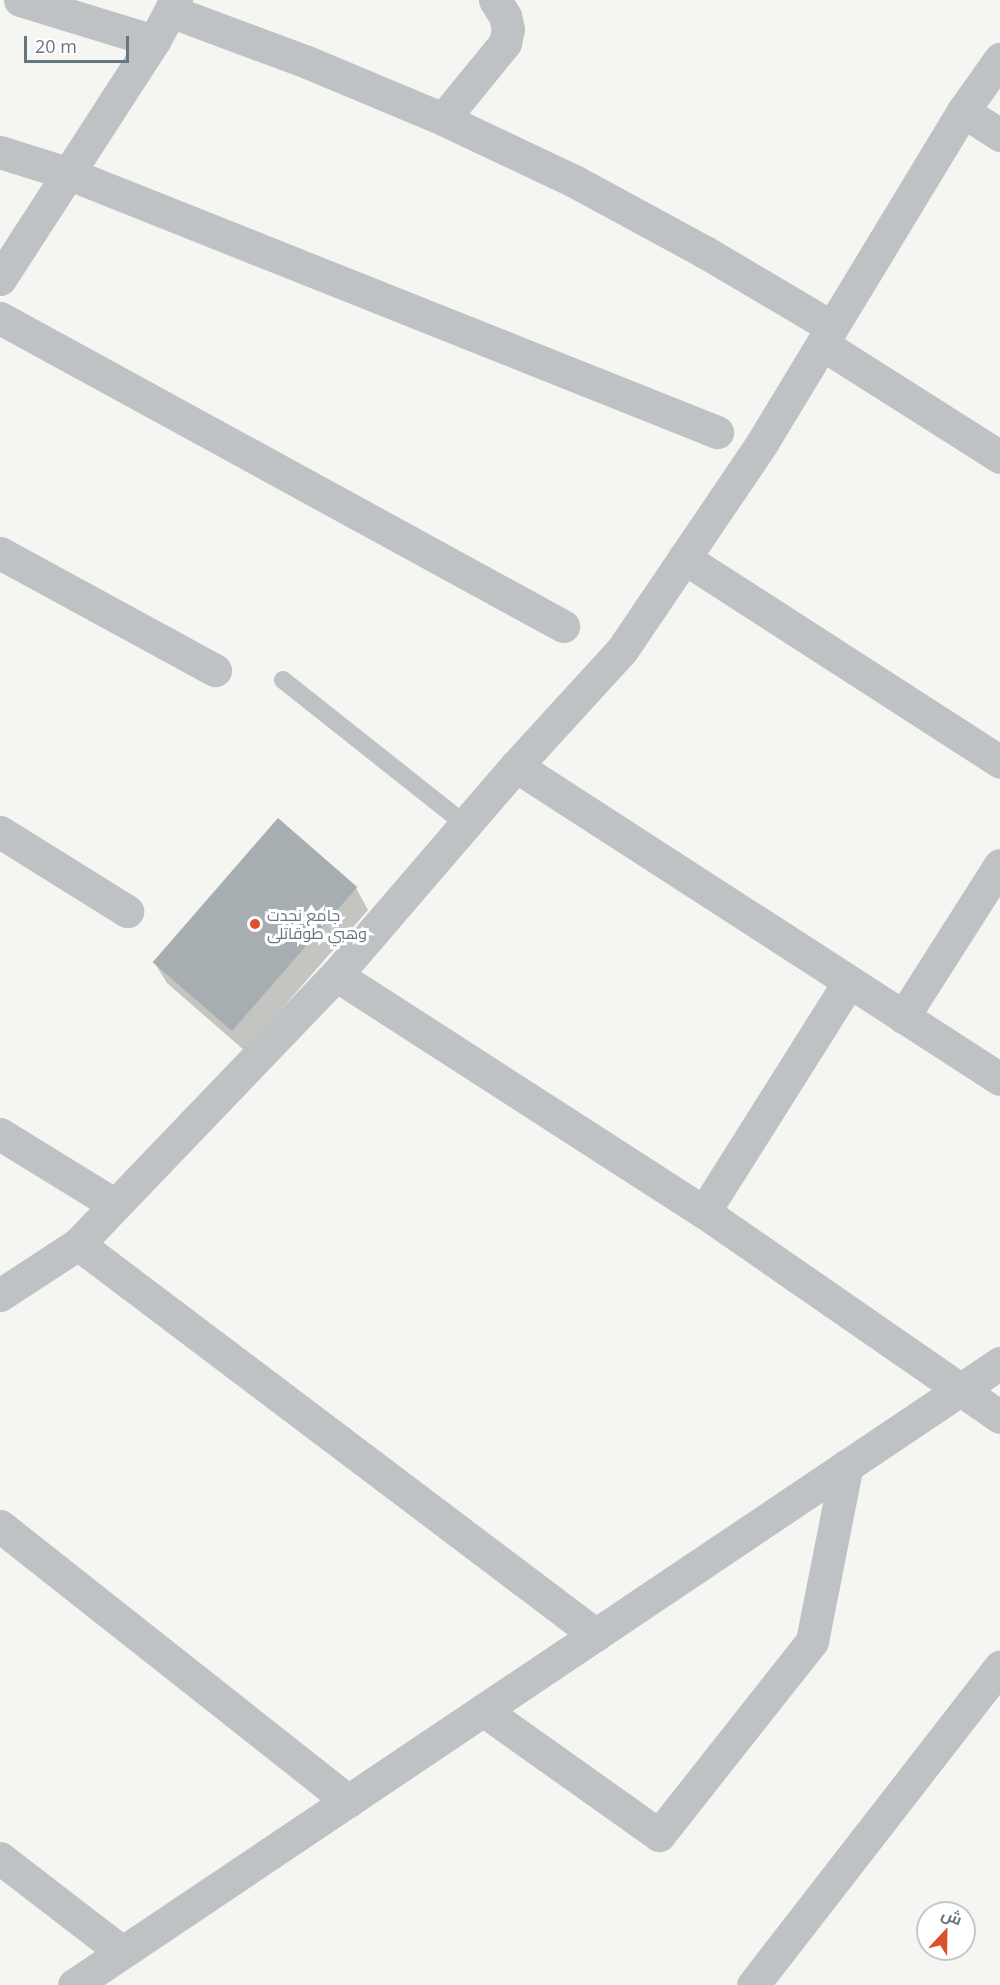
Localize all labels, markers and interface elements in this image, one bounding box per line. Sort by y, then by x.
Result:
scale bar [27,24,132,62]
text: 20 m [35,34,77,58]
place label: جامع نجدت وهبي طوقاتلى [267,905,367,943]
marker: جامع نجدت وهبي طوقاتلى [248,917,262,931]
north arrow [916,1901,976,1961]
text: ش [938,1902,966,1930]

